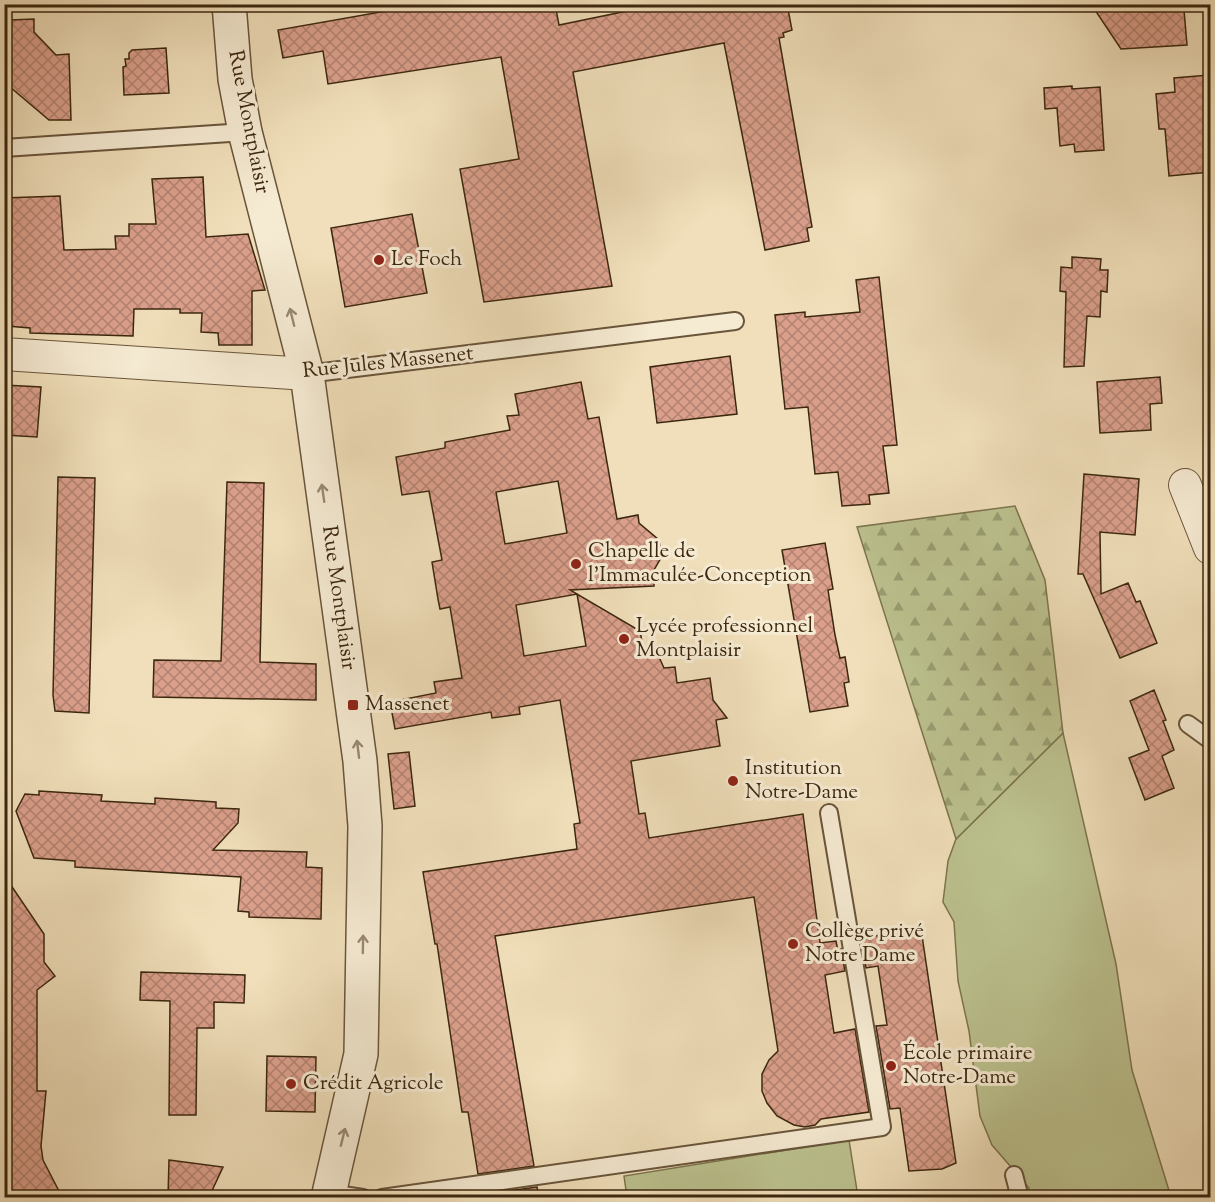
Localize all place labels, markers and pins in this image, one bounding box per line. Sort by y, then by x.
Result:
place label: Le Foch [391,245,462,275]
marker: Le Foch [372,253,386,267]
place label: Chapelle de l'Immaculée-Conception [588,537,812,591]
marker: Chapelle de l'Immaculée-Conception [569,557,583,571]
place label: Lycée professionnel Montplaisir [636,612,813,666]
marker: Lycée professionnel Montplaisir [617,632,631,646]
place label: Massenet [365,690,449,720]
marker: Massenet [346,698,360,712]
place label: Institution Notre-Dame [745,754,858,808]
marker: Institution Notre-Dame [726,774,740,788]
place label: Collège privé Notre Dame [805,917,924,971]
marker: Collège privé Notre Dame [786,937,800,951]
place label: École primaire Notre-Dame [903,1039,1033,1093]
marker: École primaire Notre-Dame [884,1059,898,1073]
place label: Crédit Agricole [303,1069,444,1099]
marker: Crédit Agricole [284,1077,298,1091]

